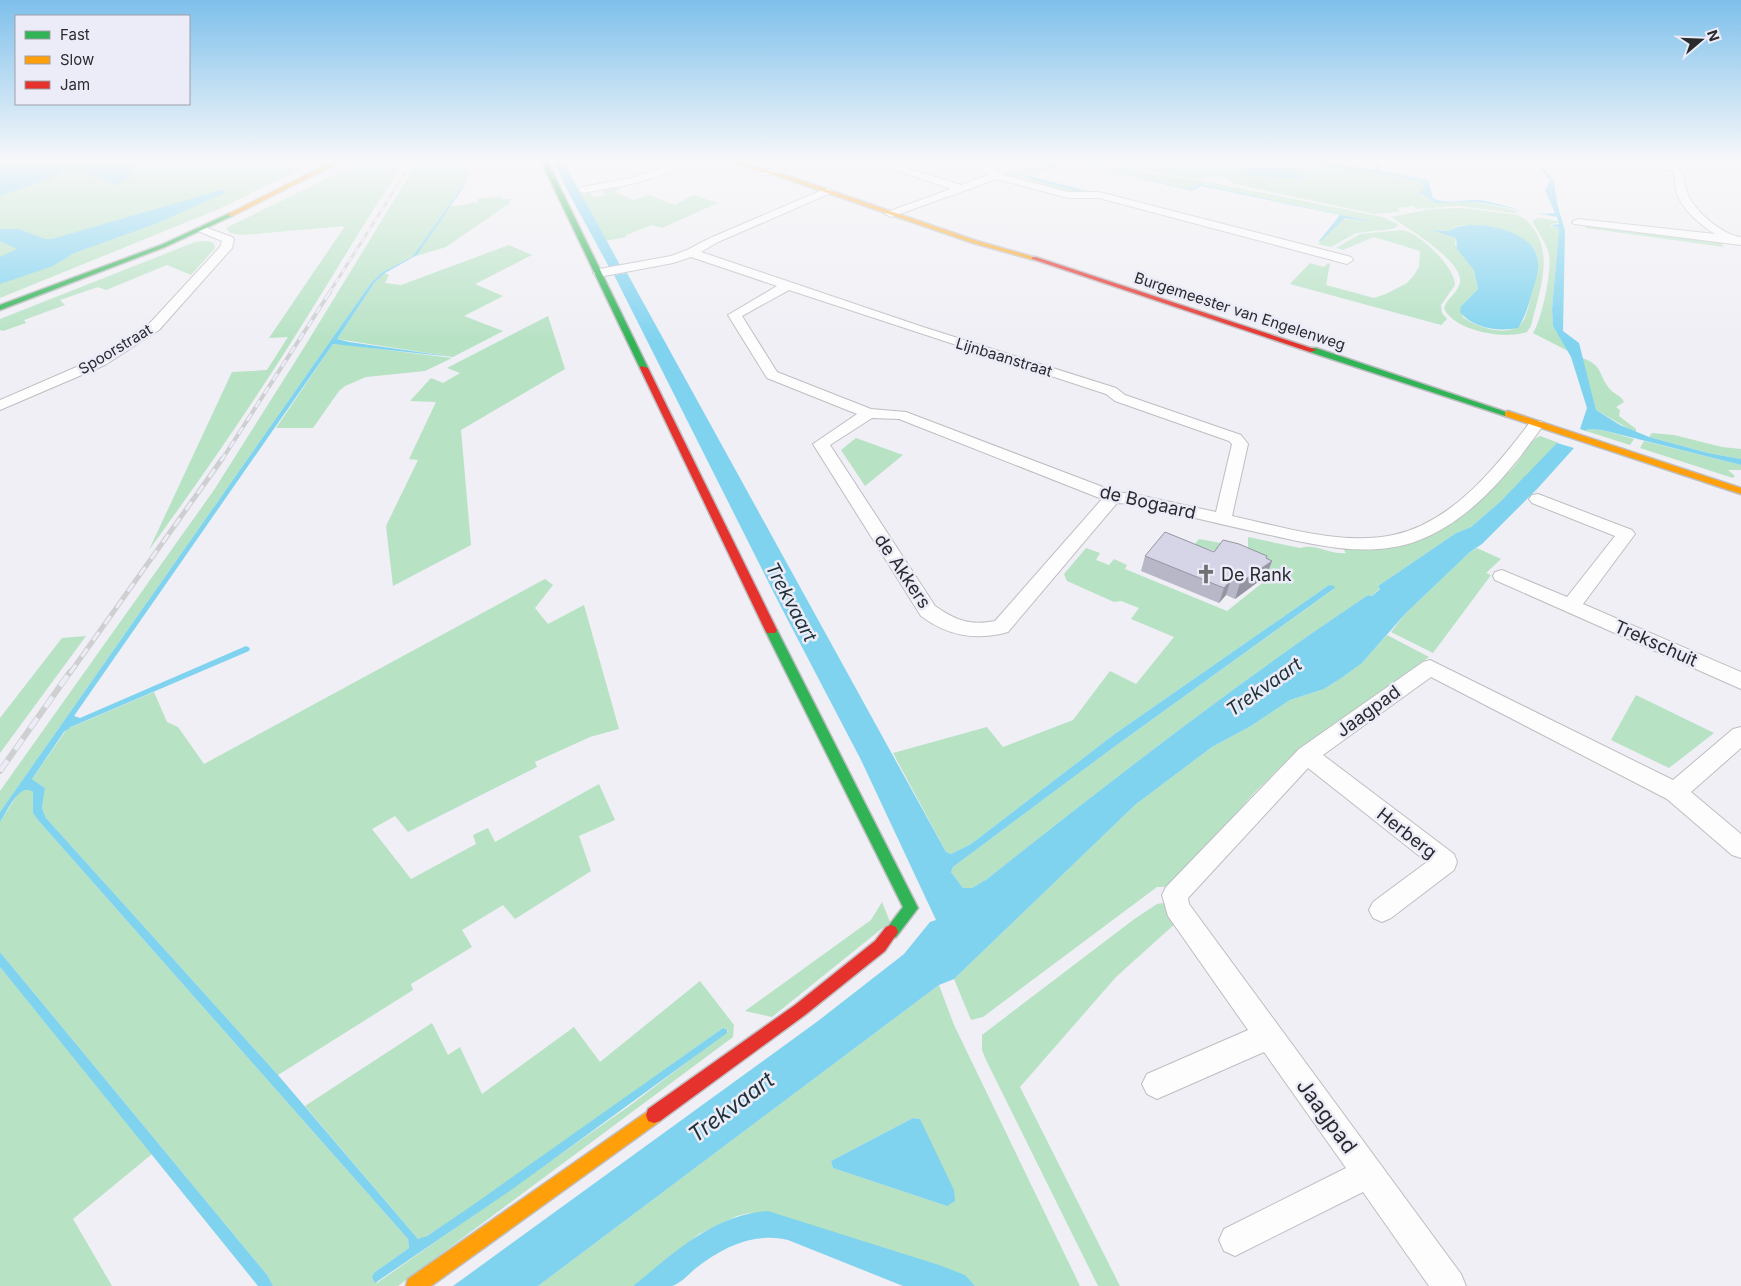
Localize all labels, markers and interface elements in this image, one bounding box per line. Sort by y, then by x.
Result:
legend [15,15,190,105]
north arrow [1676,15,1726,65]
text: Fast [60,25,90,44]
text: N [1704,28,1724,43]
text: Slow [60,50,94,69]
text: Jam [60,75,90,94]
street label: Burgemeester van Engelenweg [1132,268,1348,354]
street label: Spoorstraat [75,320,155,378]
street label: Lijnbaanstraat [953,333,1055,381]
street label: de Bogaard [1098,481,1198,523]
street label: de Akkers [870,530,936,612]
water label: Trekvaart [760,558,822,646]
church icon: De Rank [1195,563,1217,585]
place label: De Rank [1221,564,1292,585]
street label: Trekschuit [1611,615,1701,671]
water label: Trekvaart [1222,652,1307,721]
street label: Jaagpad [1332,681,1404,741]
street label: Herberg [1373,803,1441,863]
water label: Trekvaart [683,1066,780,1148]
street label: Jaagpad [1292,1074,1362,1158]

